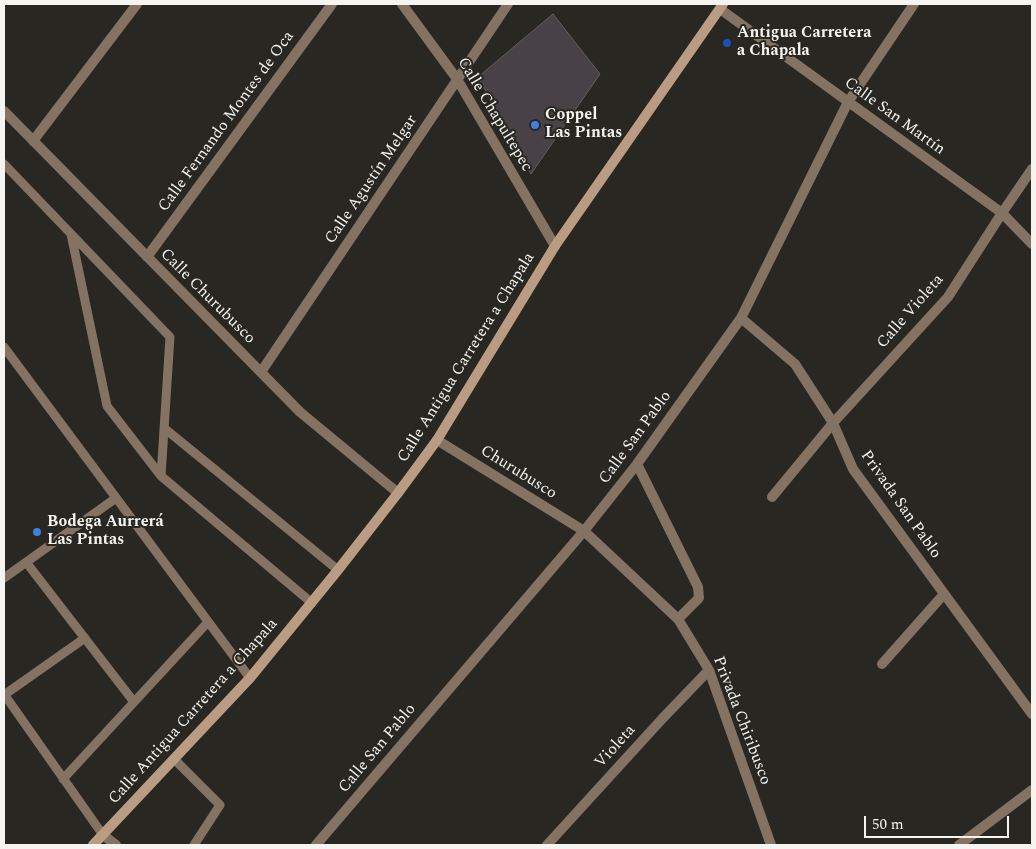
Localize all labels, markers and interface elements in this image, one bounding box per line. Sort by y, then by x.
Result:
place label: Antigua Carretera a Chapala [737,24,871,62]
street label: Calle Fernando Montes de Oca [155,28,299,216]
marker: Antigua Carretera a Chapala [721,37,733,49]
street label: Calle Chapultepec [452,54,536,176]
street label: Calle San Martín [840,74,948,160]
place label: Coppel Las Pintas [545,106,622,144]
street label: Calle Agustín Melgar [322,112,422,248]
marker: Coppel Las Pintas [529,119,541,131]
street label: Calle Churubusco [155,245,259,349]
street label: Calle Antigua Carretera a Chapala [394,250,540,466]
street label: Calle Violeta [874,271,948,353]
street label: Calle San Pablo [596,388,676,488]
street label: Churubusco [476,442,560,504]
street label: Privada San Pablo [856,447,944,563]
place label: Bodega Aurrerá Las Pintas [47,513,164,551]
marker: Bodega Aurrerá Las Pintas [31,526,43,538]
street label: Calle Antigua Carretera a Chapala [105,615,283,809]
street label: Privada Chiribusco [708,654,774,788]
street label: Calle San Pablo [335,701,421,797]
street label: Violeta [592,721,640,773]
scale bar [866,806,1011,838]
text: 50 m [872,813,904,836]

